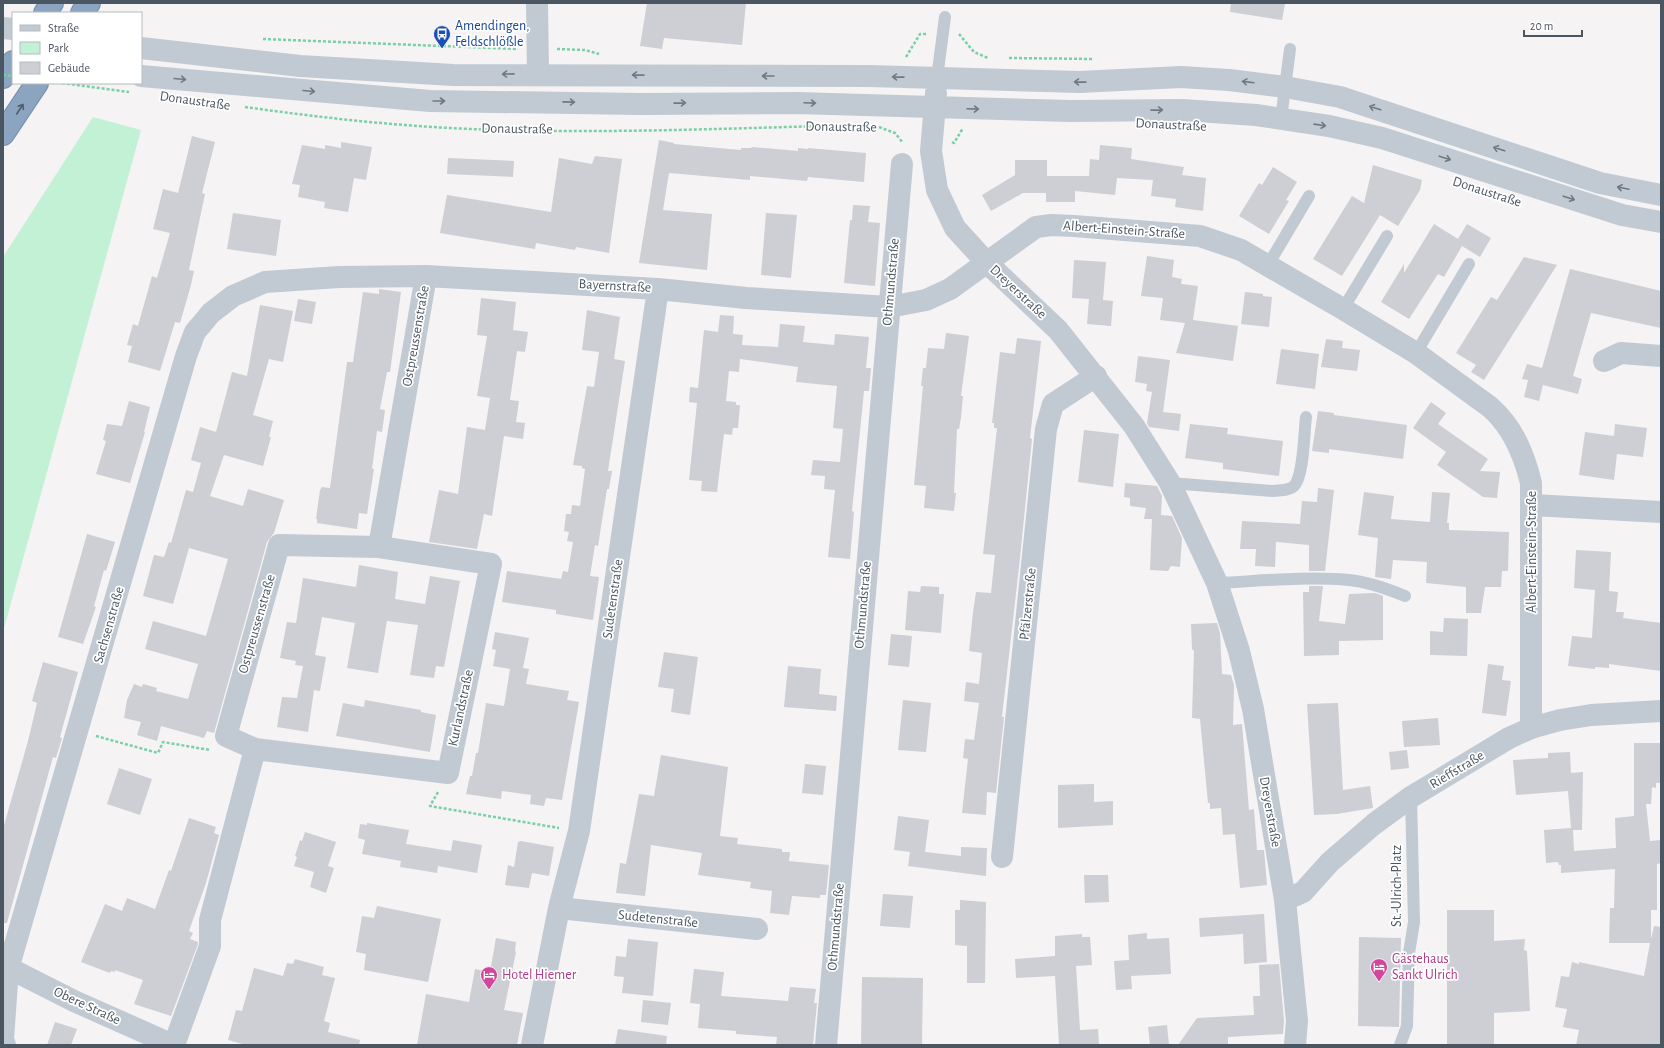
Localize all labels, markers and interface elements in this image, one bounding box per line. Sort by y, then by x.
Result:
legend [12,12,142,84]
scale bar [1524,12,1582,38]
place label: Amendingen, Feldschlößle [455,19,529,49]
text: 20 m [1530,20,1553,32]
text: Straße [48,22,79,34]
bus stop icon: Amendingen, Feldschlößle [432,24,452,49]
text: Park [48,42,69,54]
text: Gebäude [48,62,90,74]
one-way arrow [502,70,515,78]
one-way arrow [632,71,645,79]
one-way arrow [762,72,775,80]
one-way arrow [892,73,905,81]
one-way arrow [173,76,186,83]
one-way arrow [1074,78,1087,86]
one-way arrow [1242,79,1255,86]
one-way arrow [302,87,315,94]
street label: Donaustraße [159,89,231,113]
one-way arrow [432,97,445,105]
one-way arrow [562,98,575,106]
one-way arrow [803,99,816,107]
one-way arrow [673,100,686,107]
one-way arrow [16,104,24,115]
one-way arrow [1370,104,1382,112]
one-way arrow [966,105,979,113]
one-way arrow [1150,107,1163,114]
street label: Donaustraße [1135,116,1207,134]
street label: Donaustraße [805,119,877,135]
street label: Donaustraße [481,121,553,137]
one-way arrow [1313,121,1326,129]
one-way arrow [1492,145,1505,152]
one-way arrow [1438,155,1451,162]
street label: Donaustraße [1451,174,1523,210]
one-way arrow [1617,183,1630,191]
one-way arrow [1562,195,1575,202]
street label: Albert-Einstein-Straße [1063,219,1185,241]
street label: Othmundstraße [880,238,902,326]
street label: Dreyerstraße [987,263,1049,321]
street label: Bayernstraße [578,277,652,295]
street label: Ostpreussenstraße [400,284,432,388]
street label: Albert-Einstein-Straße [1525,491,1539,613]
street label: Sudetenstraße [600,558,626,640]
street label: Othmundstraße [852,561,874,649]
street label: Pfälzerstraße [1017,567,1039,641]
street label: Ostpreussenstraße [236,573,278,675]
street label: Sachsenstraße [91,585,127,665]
street label: Kurlandstraße [446,668,476,748]
street label: Rieffstraße [1427,748,1487,792]
street label: Dreyerstraße [1257,776,1283,848]
street label: St.-Ulrich-Platz [1390,845,1404,927]
street label: Othmundstraße [825,883,847,971]
street label: Sudetenstraße [617,908,699,930]
place label: Gästehaus Sankt Ulrich [1392,952,1458,982]
hotel icon: Gästehaus Sankt Ulrich [1369,957,1389,982]
hotel icon: Hotel Hiemer [479,965,499,990]
place label: Hotel Hiemer [502,968,577,982]
street label: Obere Straße [51,984,123,1028]

